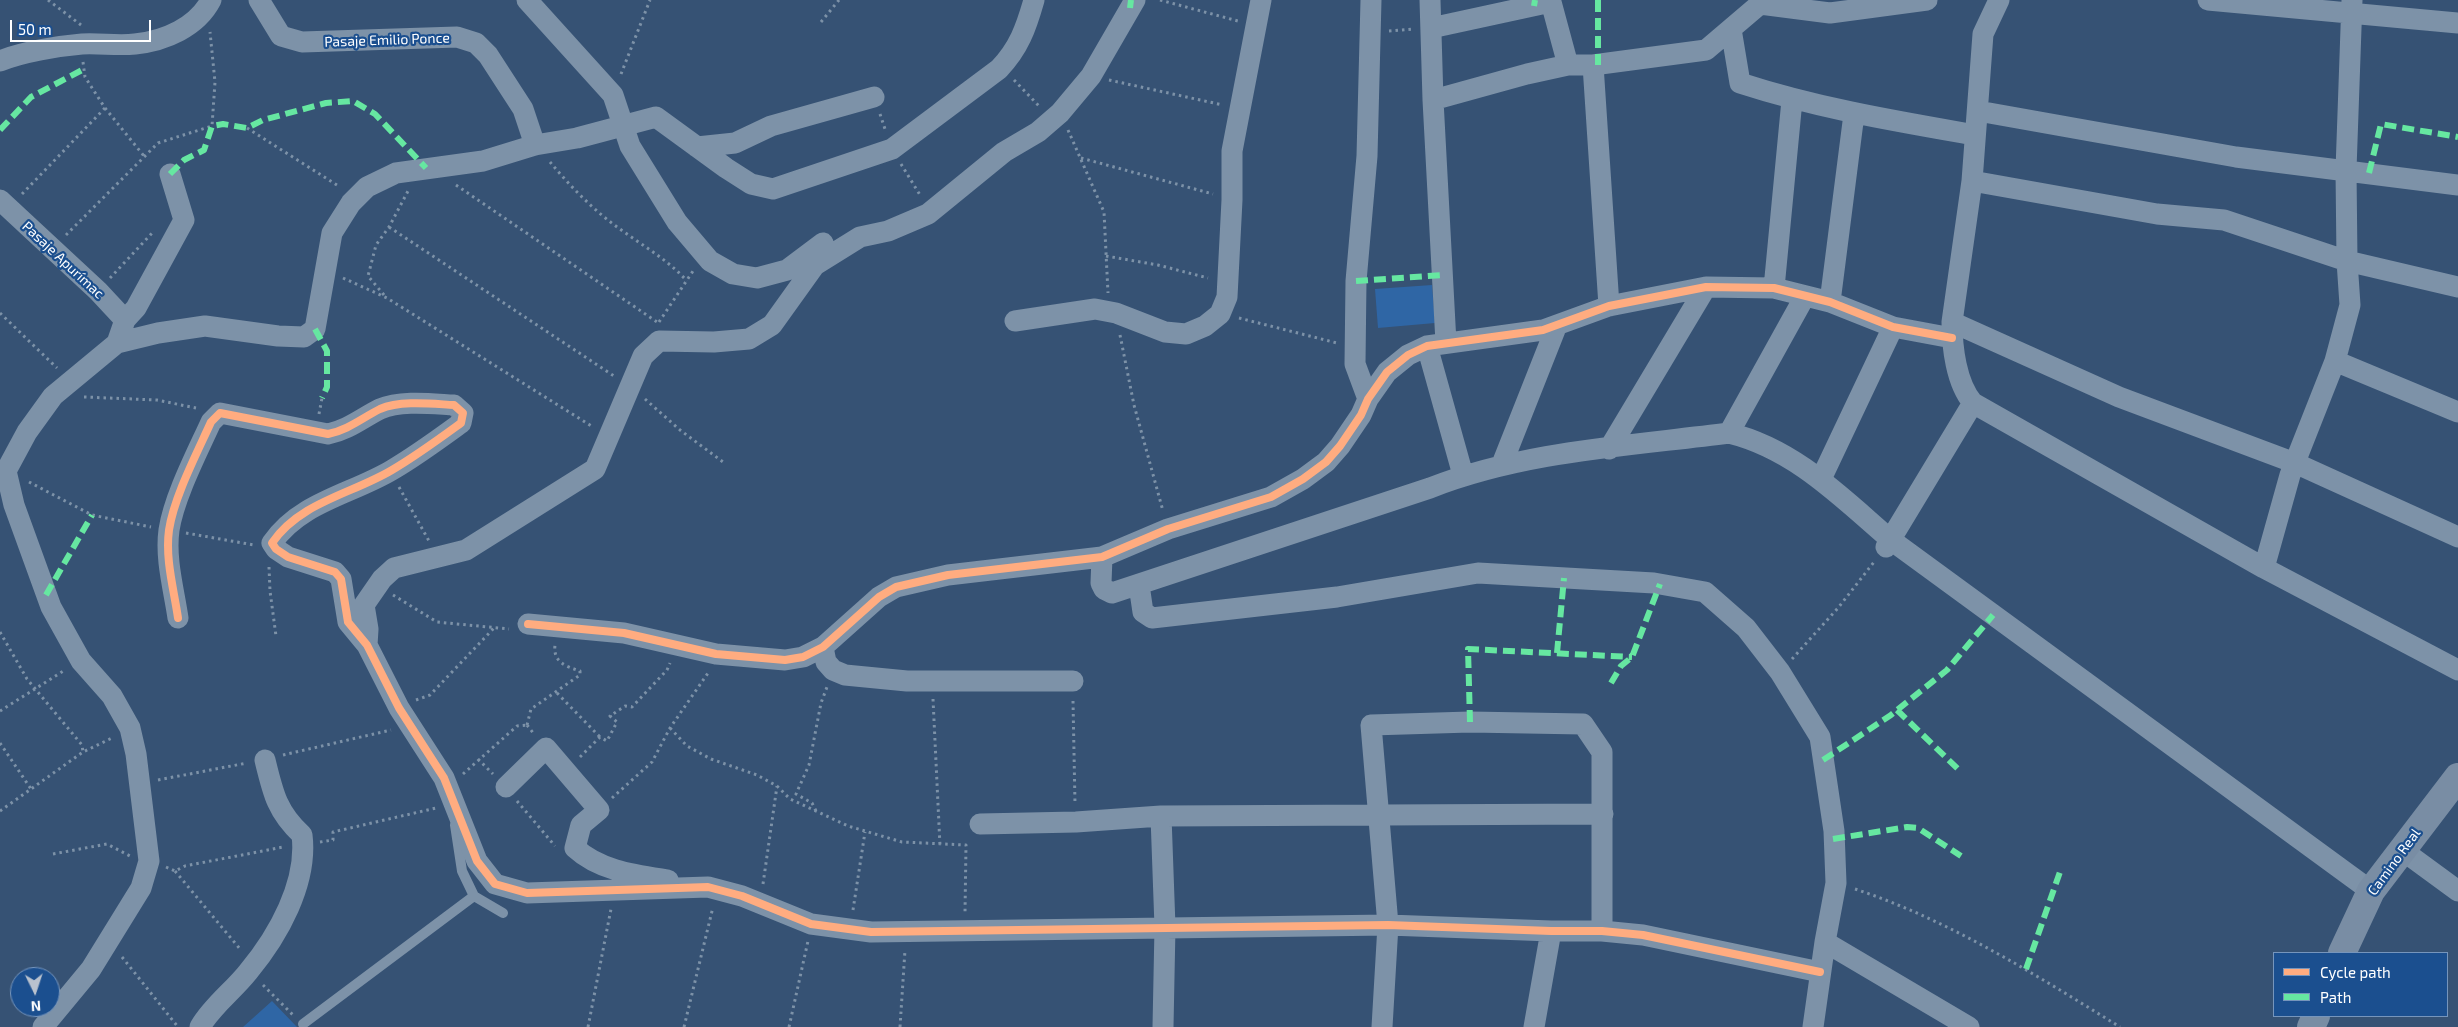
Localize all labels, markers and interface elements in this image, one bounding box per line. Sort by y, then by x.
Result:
scale bar [12,10,154,42]
text: 50 m [18,20,52,38]
street label: Pasaje Emilio Ponce [324,29,450,51]
street label: Pasaje Apurímac [19,218,107,302]
street label: Camino Real [2364,825,2424,899]
legend [2273,952,2448,1017]
text: Cycle path [2320,963,2391,981]
north arrow [10,967,60,1017]
text: Path [2320,988,2351,1006]
text: N [30,998,42,1015]

